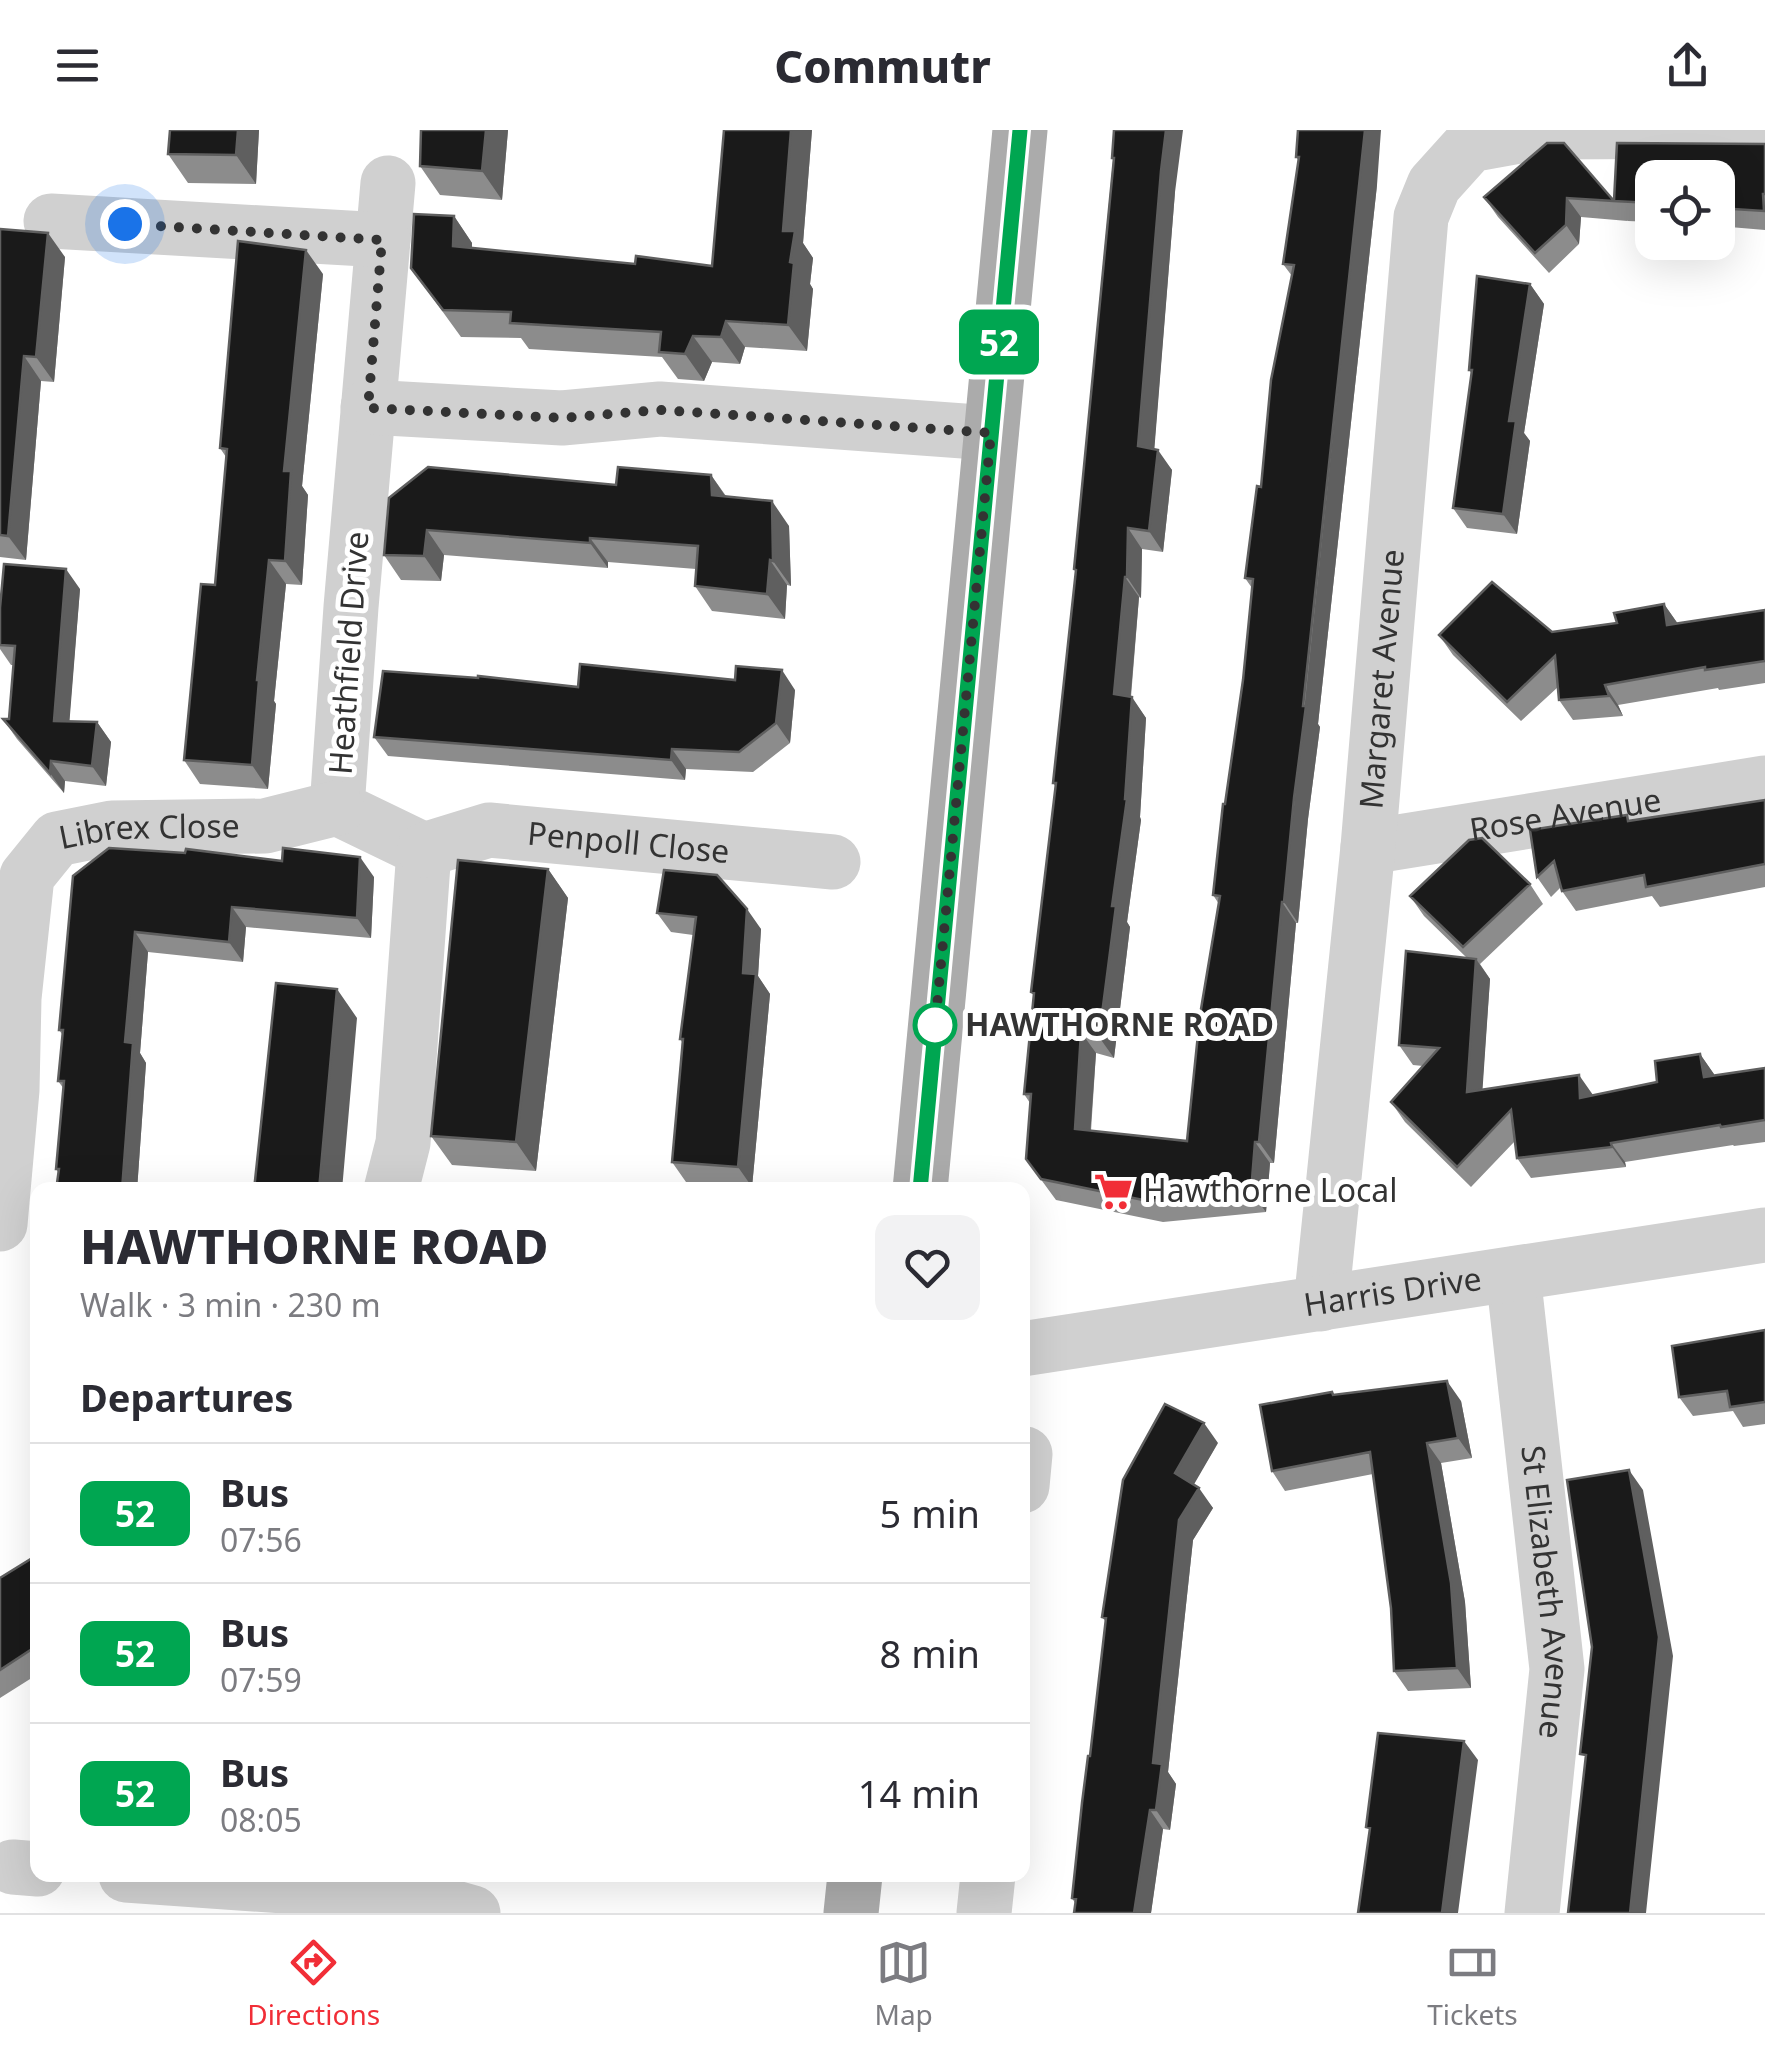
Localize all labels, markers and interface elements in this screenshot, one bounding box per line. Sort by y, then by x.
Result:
text: Commutr [774,35,991,96]
icon: menu [50,38,105,93]
icon: share [1660,38,1715,93]
map controls [1635,160,1735,260]
button: locate [1635,160,1735,260]
your location [100,199,150,249]
line badge: 52 [954,310,1044,374]
text: 52 [979,319,1019,366]
street label: Heathfield Drive [318,530,377,776]
street label: Margaret Avenue [1348,547,1413,810]
street label: Rose Avenue [1466,777,1664,850]
street label: Librex Close [55,803,240,858]
street label: Penpoll Close [526,811,731,872]
place label: HAWTHORNE ROAD [965,1002,1274,1045]
marker: HAWTHORNE ROAD [914,1004,956,1046]
place label: Hawthorne Local [1143,1168,1398,1211]
supermarket icon: Hawthorne Local [1092,1170,1134,1212]
text: HAWTHORNE ROAD [80,1213,548,1278]
button: heart [875,1215,980,1320]
street label: Harris Drive [1301,1256,1484,1325]
text: Walk · 3 min · 230 m [80,1283,381,1326]
text: Departures [80,1371,293,1423]
street label: St Elizabeth Avenue [1512,1443,1580,1741]
text: Bus [220,1466,289,1518]
text: 5 min [880,1487,980,1539]
text: 52 [115,1490,155,1537]
text: 07:56 [220,1518,302,1561]
text: Bus [220,1606,289,1658]
text: 8 min [880,1627,980,1679]
text: 52 [115,1630,155,1677]
text: 07:59 [220,1658,302,1701]
text: Bus [220,1746,289,1798]
text: 14 min [858,1767,980,1819]
text: 52 [115,1770,155,1817]
text: 08:05 [220,1798,302,1841]
tab: Directions [247,1935,380,2033]
tab: Map [875,1935,933,2033]
tab: Tickets [1427,1935,1518,2033]

